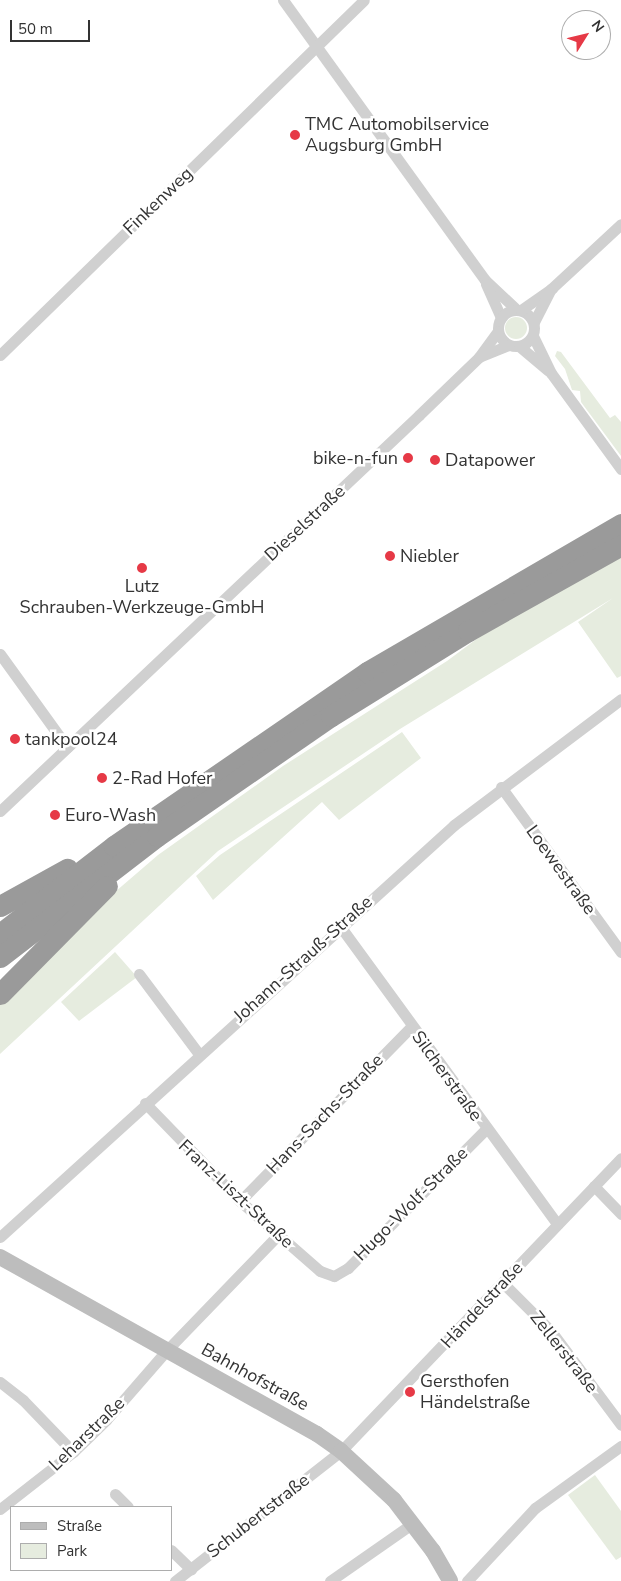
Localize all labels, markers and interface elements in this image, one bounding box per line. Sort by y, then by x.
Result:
scale bar [12,10,92,42]
north arrow [561,10,611,60]
text: N [587,17,608,36]
text: 50 m [18,19,53,39]
place label: TMC Automobilservice Augsburg GmbH [305,114,489,156]
marker: TMC Automobilservice Augsburg GmbH [289,129,301,141]
street label: Finkenweg [119,163,197,239]
place label: bike-n-fun [313,447,398,469]
place label: Datapower [445,449,535,471]
marker: bike-n-fun [402,452,414,464]
marker: Datapower [429,454,441,466]
street label: Dieselstraße [260,480,350,566]
place label: Niebler [400,545,459,567]
marker: Niebler [384,550,396,562]
marker: Lutz Schrauben-Werkzeuge-GmbH [136,562,148,574]
place label: Lutz Schrauben-Werkzeuge-GmbH [20,576,264,618]
place label: tankpool24 [25,728,118,750]
marker: tankpool24 [9,733,21,745]
place label: 2-Rad Hofer [112,767,212,789]
marker: 2-Rad Hofer [96,772,108,784]
place label: Euro-Wash [65,804,156,826]
marker: Euro-Wash [49,809,61,821]
street label: Loewestraße [521,821,601,919]
street label: Johann-Strauß-Straße [229,891,377,1027]
street label: Silcherstraße [407,1027,487,1125]
street label: Hans-Sachs-Straße [262,1050,388,1178]
street label: Franz-Liszt-Straße [174,1135,298,1253]
street label: Hugo-Wolf-Straße [350,1143,472,1265]
street label: Händelstraße [437,1257,527,1353]
street label: Zellerstraße [525,1307,603,1397]
street label: Bahnhofstraße [197,1339,313,1415]
place label: Gersthofen Händelstraße [420,1371,530,1414]
marker: Gersthofen Händelstraße [404,1386,416,1398]
street label: Leharstraße [45,1393,129,1475]
street label: Schubertstraße [202,1469,314,1563]
legend [10,1506,172,1571]
text: Straße [57,1516,102,1536]
text: Park [57,1541,87,1561]

